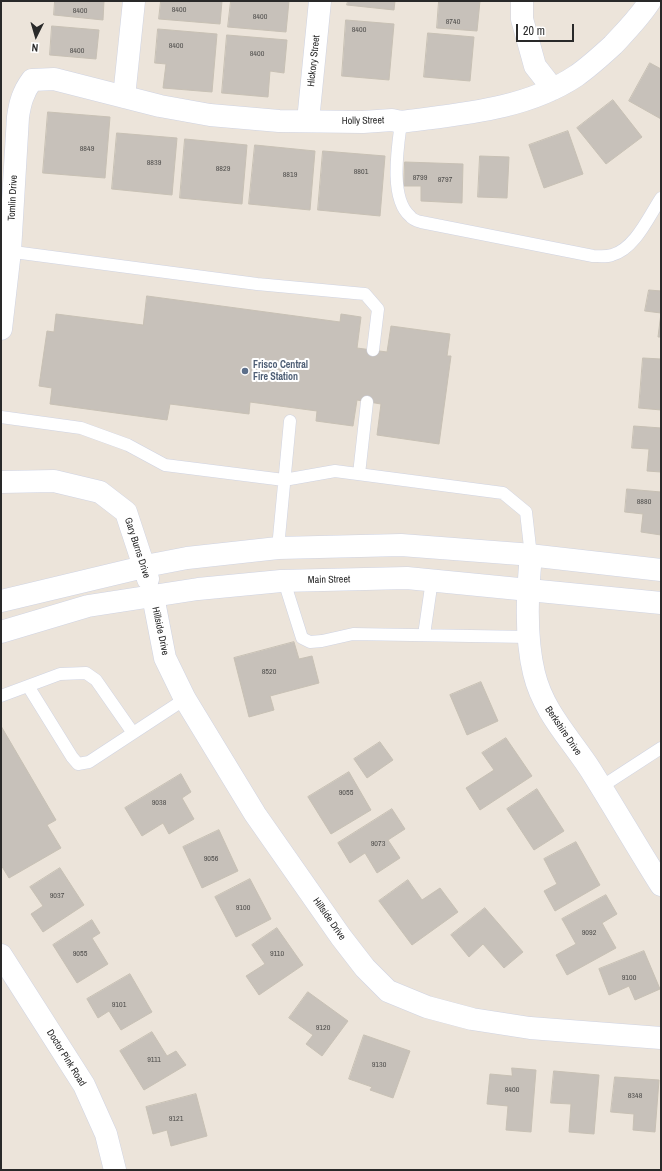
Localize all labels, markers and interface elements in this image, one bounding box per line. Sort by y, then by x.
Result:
house number: 8400 [172,5,186,15]
house number: 8400 [73,6,87,16]
house number: 8400 [253,12,267,22]
north arrow [16,16,56,56]
scale bar [518,16,576,42]
house number: 8740 [446,17,460,27]
text: 20 m [523,23,545,39]
house number: 8400 [352,25,366,35]
street label: Hickory Street [305,35,323,87]
text: N [31,41,39,55]
house number: 8400 [169,41,183,51]
house number: 8400 [70,46,84,56]
house number: 8400 [250,49,264,59]
street label: Holly Street [342,115,384,127]
house number: 8849 [80,144,94,154]
house number: 8839 [147,158,161,168]
house number: 8829 [216,164,230,174]
house number: 8801 [354,167,368,177]
house number: 8819 [283,170,297,180]
house number: 8799 [413,173,427,183]
street label: Tomlin Drive [6,175,20,221]
house number: 8797 [438,175,452,185]
place label: Frisco Central Fire Station [253,359,308,382]
marker: Frisco Central Fire Station [240,366,250,376]
house number: 8880 [637,497,651,507]
street label: Gary Burns Drive [122,516,152,580]
street label: Main Street [308,574,350,586]
street label: Hillside Drive [149,606,171,656]
house number: 8520 [262,667,276,677]
street label: Berkshire Drive [542,704,584,758]
house number: 9055 [339,788,353,798]
house number: 9038 [152,798,166,808]
house number: 9073 [371,839,385,849]
house number: 9056 [204,854,218,864]
house number: 9037 [50,891,64,901]
street label: Hillside Drive [310,895,348,943]
house number: 9100 [236,903,250,913]
house number: 9092 [582,928,596,938]
house number: 9055 [73,949,87,959]
house number: 9110 [270,949,284,959]
house number: 9100 [622,973,636,983]
house number: 9101 [112,1000,126,1010]
house number: 9120 [316,1023,330,1033]
street label: Doctor Pink Road [44,1027,88,1089]
house number: 9111 [147,1055,161,1065]
house number: 9130 [372,1060,386,1070]
house number: 8400 [505,1085,519,1095]
house number: 8348 [628,1091,642,1101]
house number: 9121 [169,1114,183,1124]

